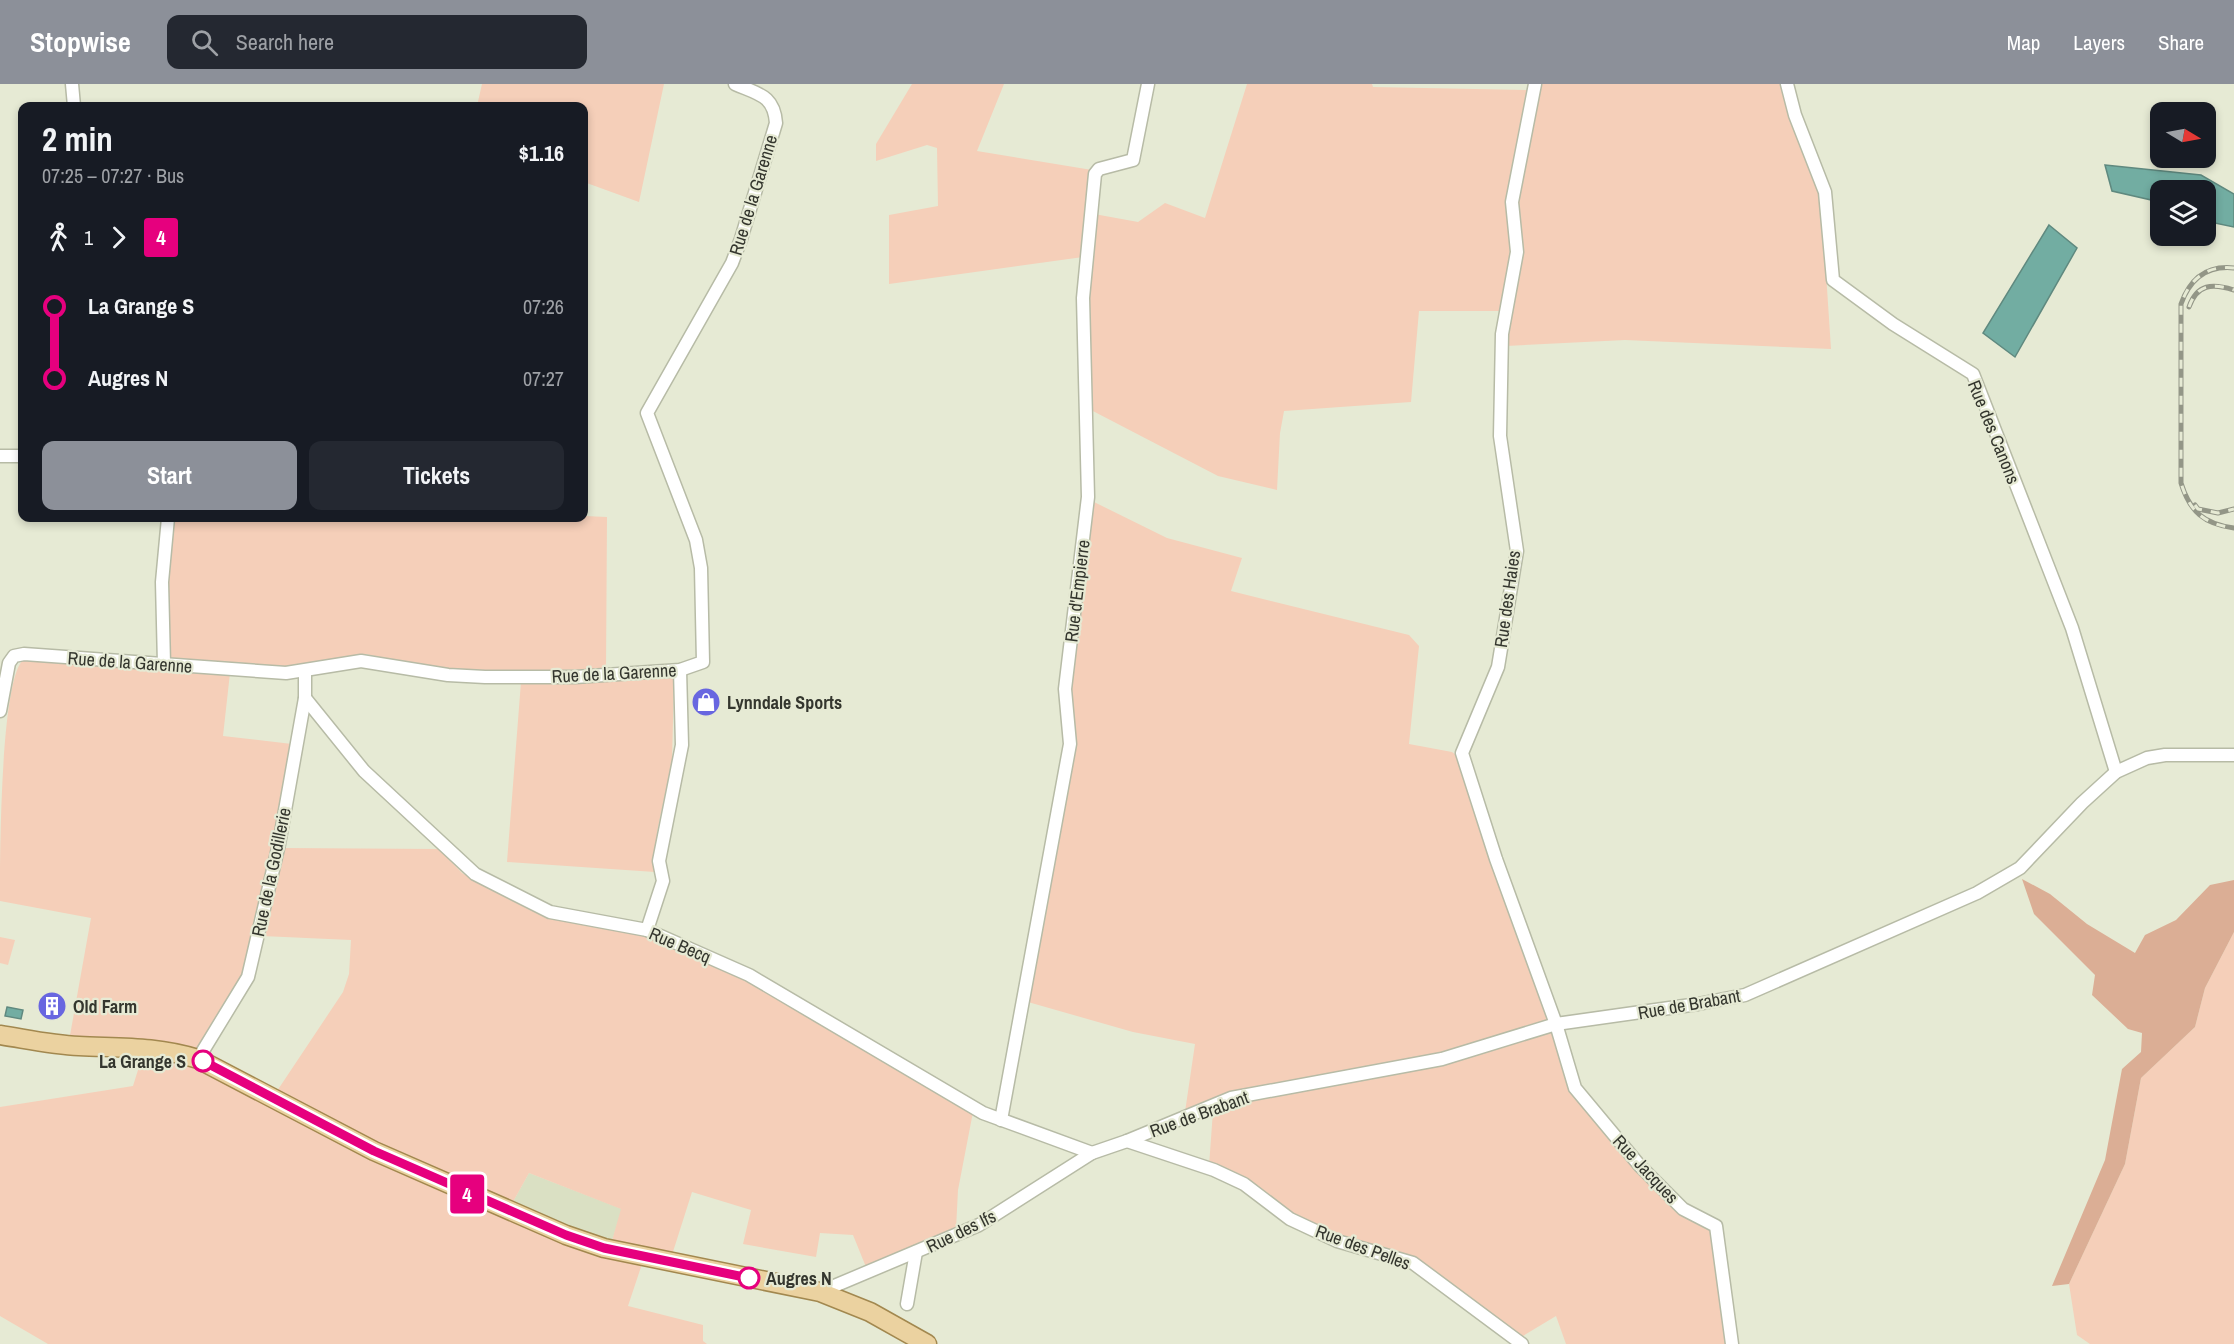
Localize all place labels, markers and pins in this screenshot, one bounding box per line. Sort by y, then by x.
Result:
shop icon: Lynndale Sports [690,686,722,718]
place label: Lynndale Sports [727,690,842,715]
building icon: Old Farm [36,990,68,1022]
place label: Old Farm [73,994,137,1019]
place label: La Grange S [99,1049,186,1074]
marker: La Grange S [192,1050,214,1072]
place label: Augres N [766,1266,832,1291]
marker: Augres N [738,1267,760,1289]

